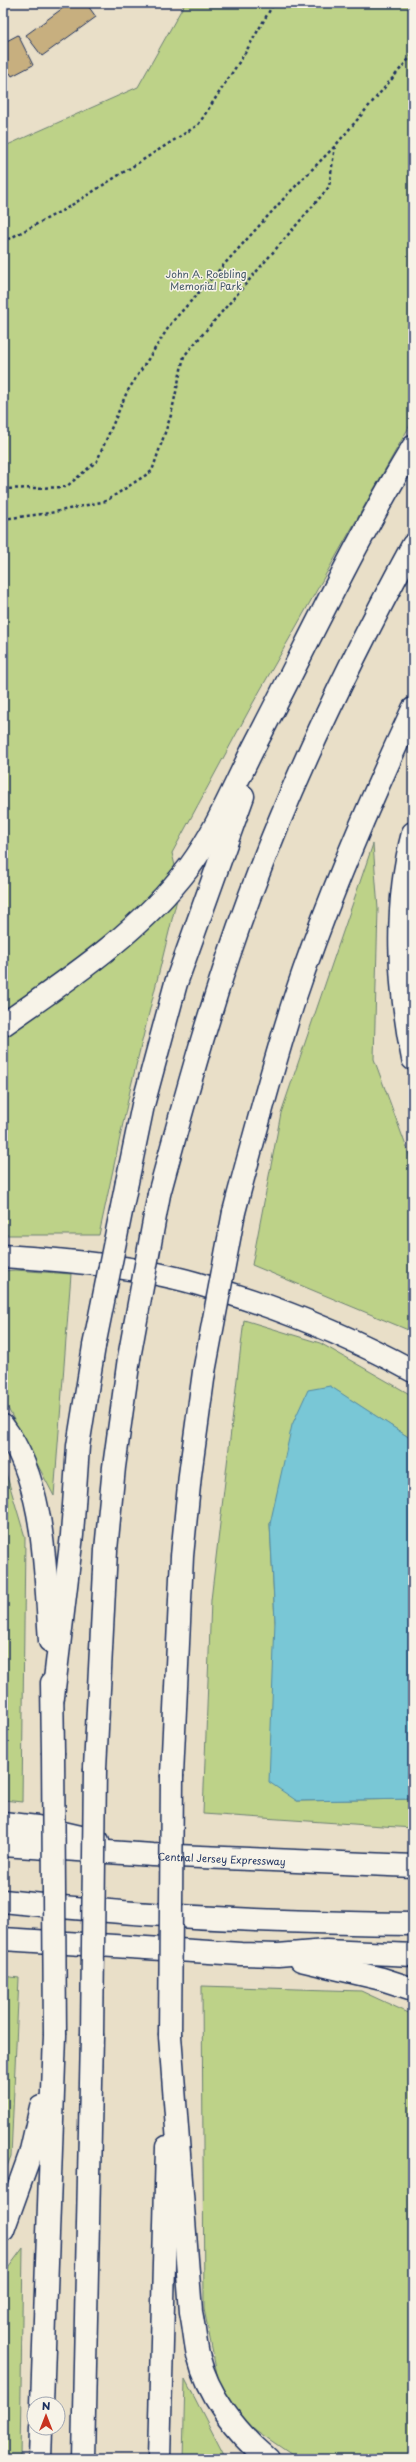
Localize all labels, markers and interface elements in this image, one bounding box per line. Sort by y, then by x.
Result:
park label: John A. Roebling Memorial Park [166,266,247,293]
street label: Central Jersey Expressway [157,1848,286,1869]
north arrow [26,2396,66,2436]
text: N [42,2397,51,2414]

